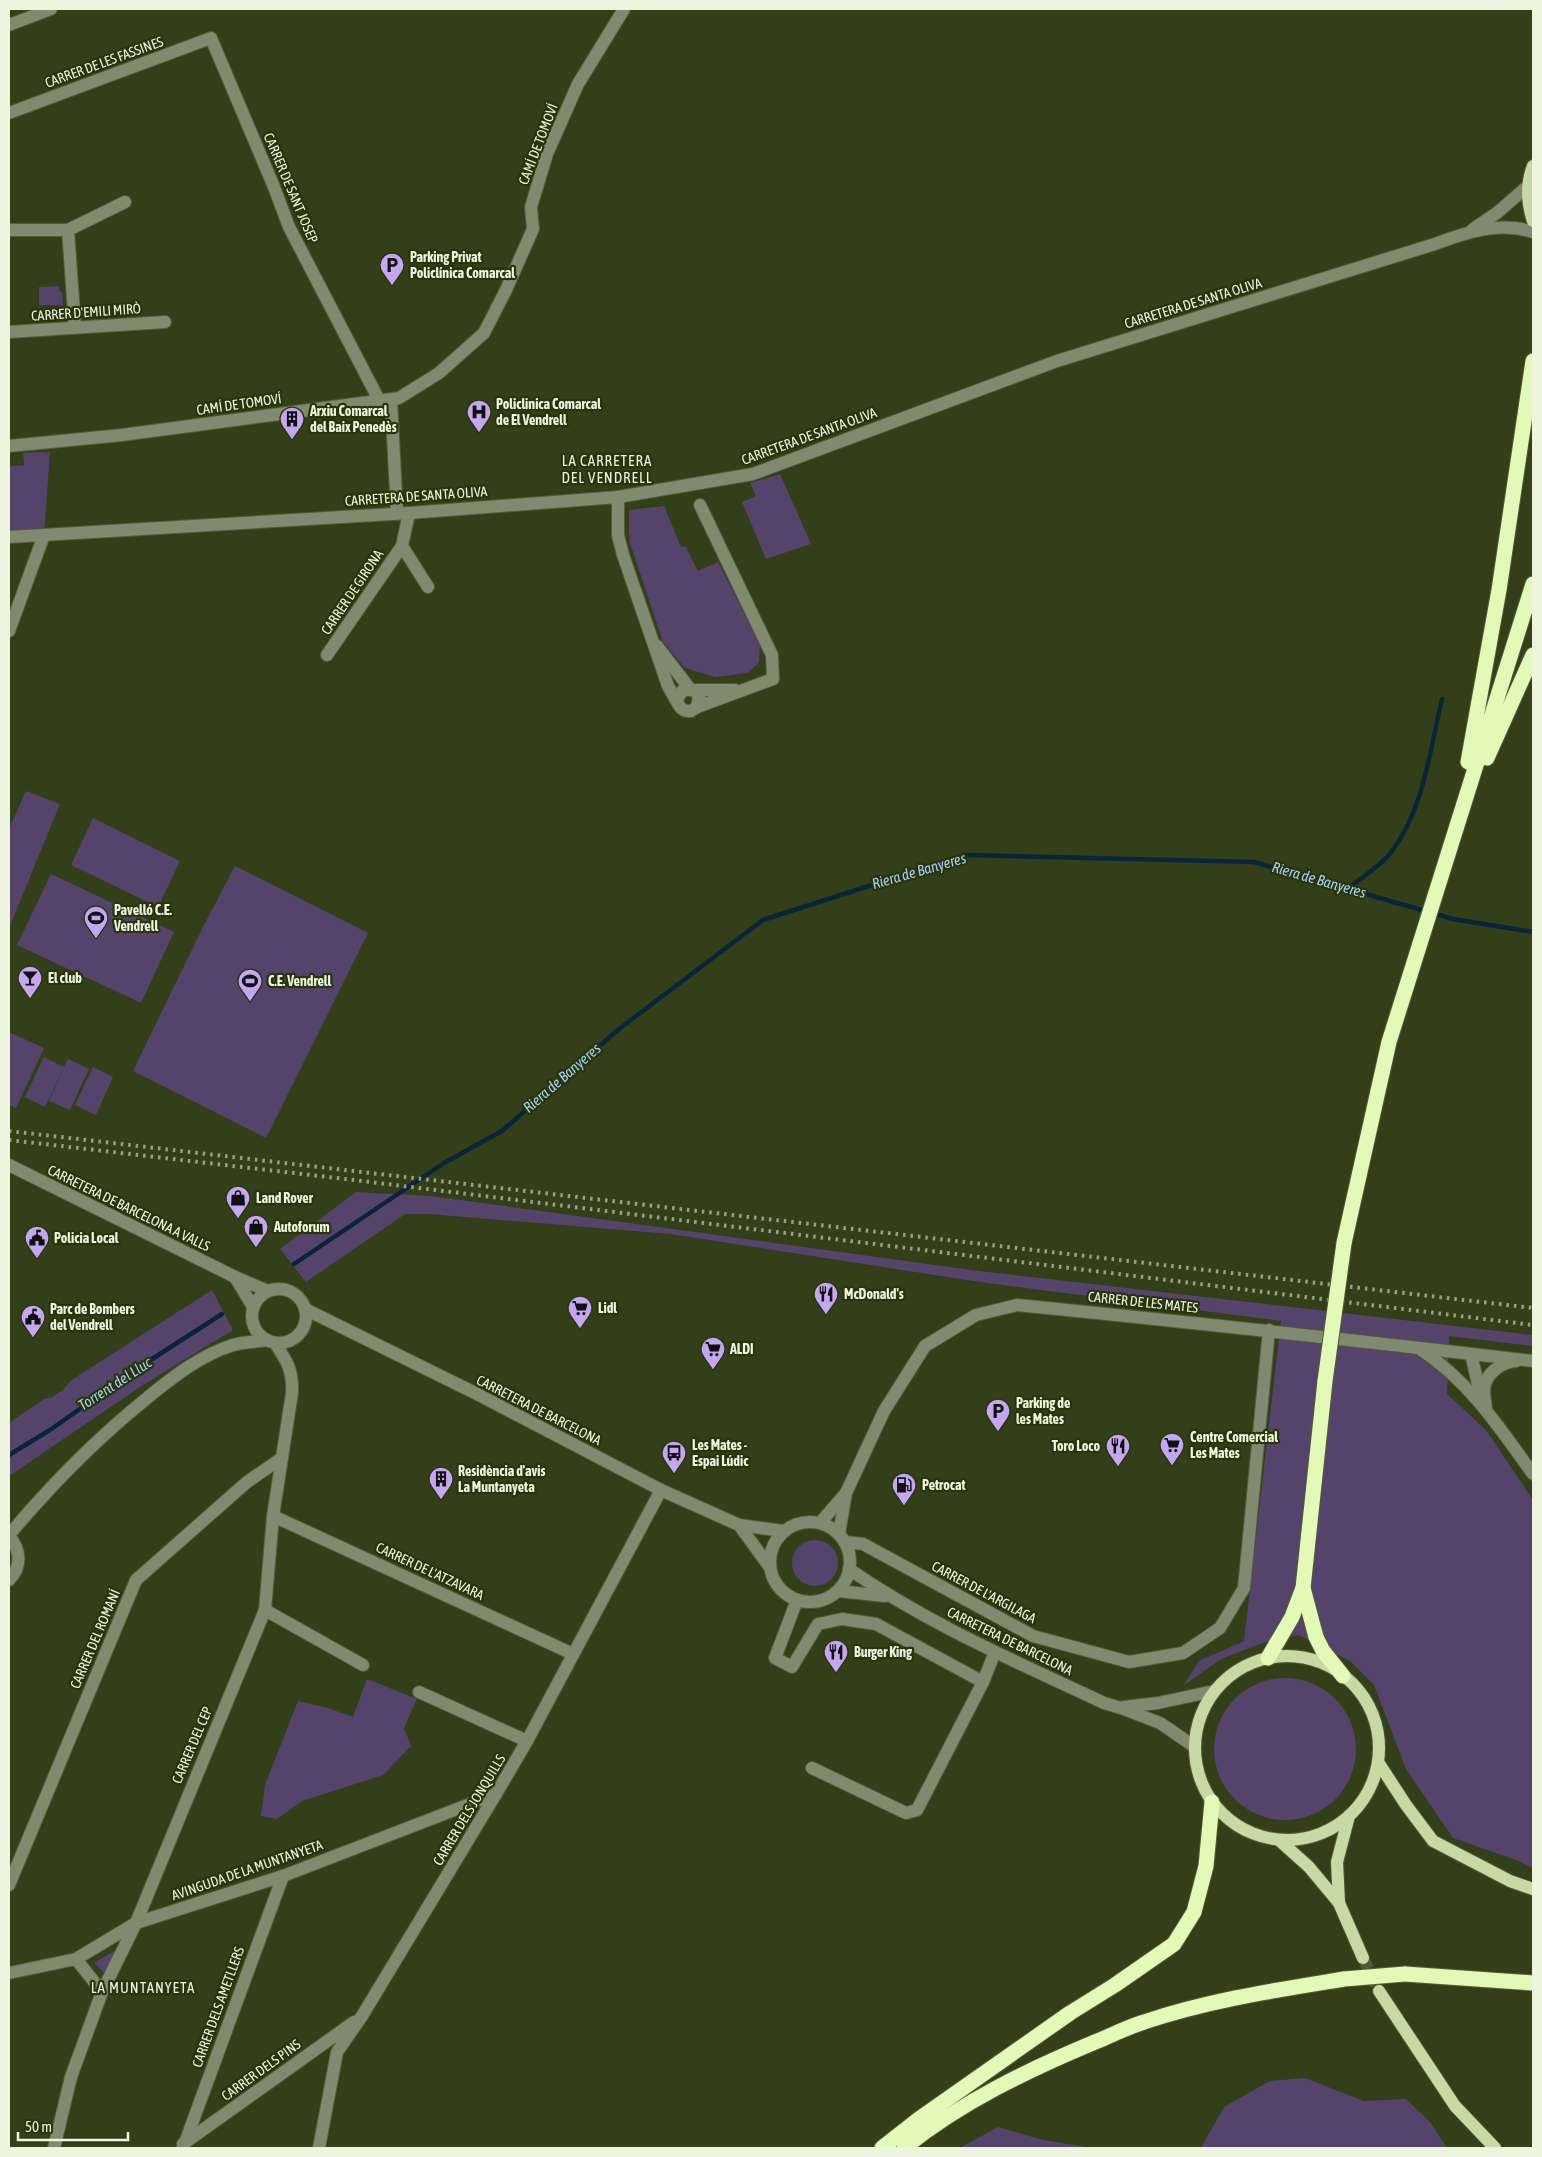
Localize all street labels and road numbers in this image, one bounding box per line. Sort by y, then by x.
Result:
street label: CARRER DE LES FASSINES [43,33,165,91]
street label: CAMÍ DE TOMOVÍ [515,101,561,187]
street label: CARRER DE SANT JOSEP [261,130,322,246]
street label: CARRETERA DE SANTA OLIVA [1122,274,1264,332]
street label: CARRER D'EMILI MIRÒ [31,300,141,324]
street label: CAMÍ DE TOMOVÍ [195,390,283,418]
street label: CARRETERA DE SANTA OLIVA [739,404,879,468]
street label: CARRETERA DE SANTA OLIVA [344,483,488,509]
street label: CARRER DE GIRONA [318,546,386,637]
street label: CARRETERA DE BARCELONA A VALLS [45,1162,213,1254]
street label: CARRER DE LES MATES [1087,1288,1199,1316]
street label: CARRETERA DE BARCELONA [474,1372,604,1448]
street label: CARRER DE L'ATZAVARA [373,1539,487,1603]
street label: CARRER DE L'ARGILAGA [929,1558,1039,1626]
street label: CARRER DEL ROMANÍ [67,1587,123,1691]
street label: CARRETERA DE BARCELONA [945,1604,1076,1678]
street label: CARRER DEL CEP [169,1704,215,1786]
street label: CARRER DELS JONQUILLS [430,1751,509,1868]
street label: AVINGUDA DE LA MUNTANYETA [169,1837,325,1903]
street label: CARRER DELS AMETLLERS [189,1944,247,2069]
street label: CARRER DELS PINS [218,2036,304,2104]

